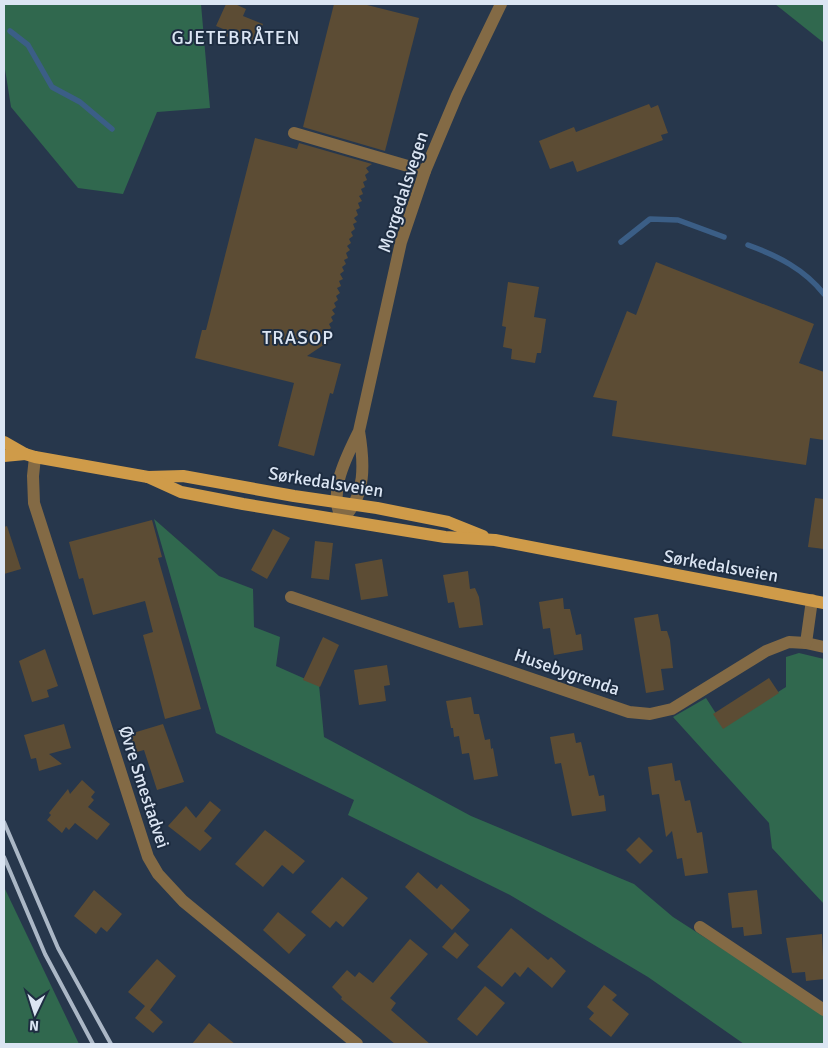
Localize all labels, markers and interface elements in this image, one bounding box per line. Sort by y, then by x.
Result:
district label: GJETEBRÅTEN [172,26,301,50]
street label: Morgedalsvegen [373,129,433,255]
district label: TRASOP [262,326,334,350]
street label: Sørkedalsveien [267,462,385,502]
street label: Sørkedalsveien [662,545,780,587]
street label: Husebygrenda [511,644,623,700]
street label: Øvre Smestadvei [114,723,174,851]
north arrow [10,988,60,1038]
text: N [29,1017,40,1034]

